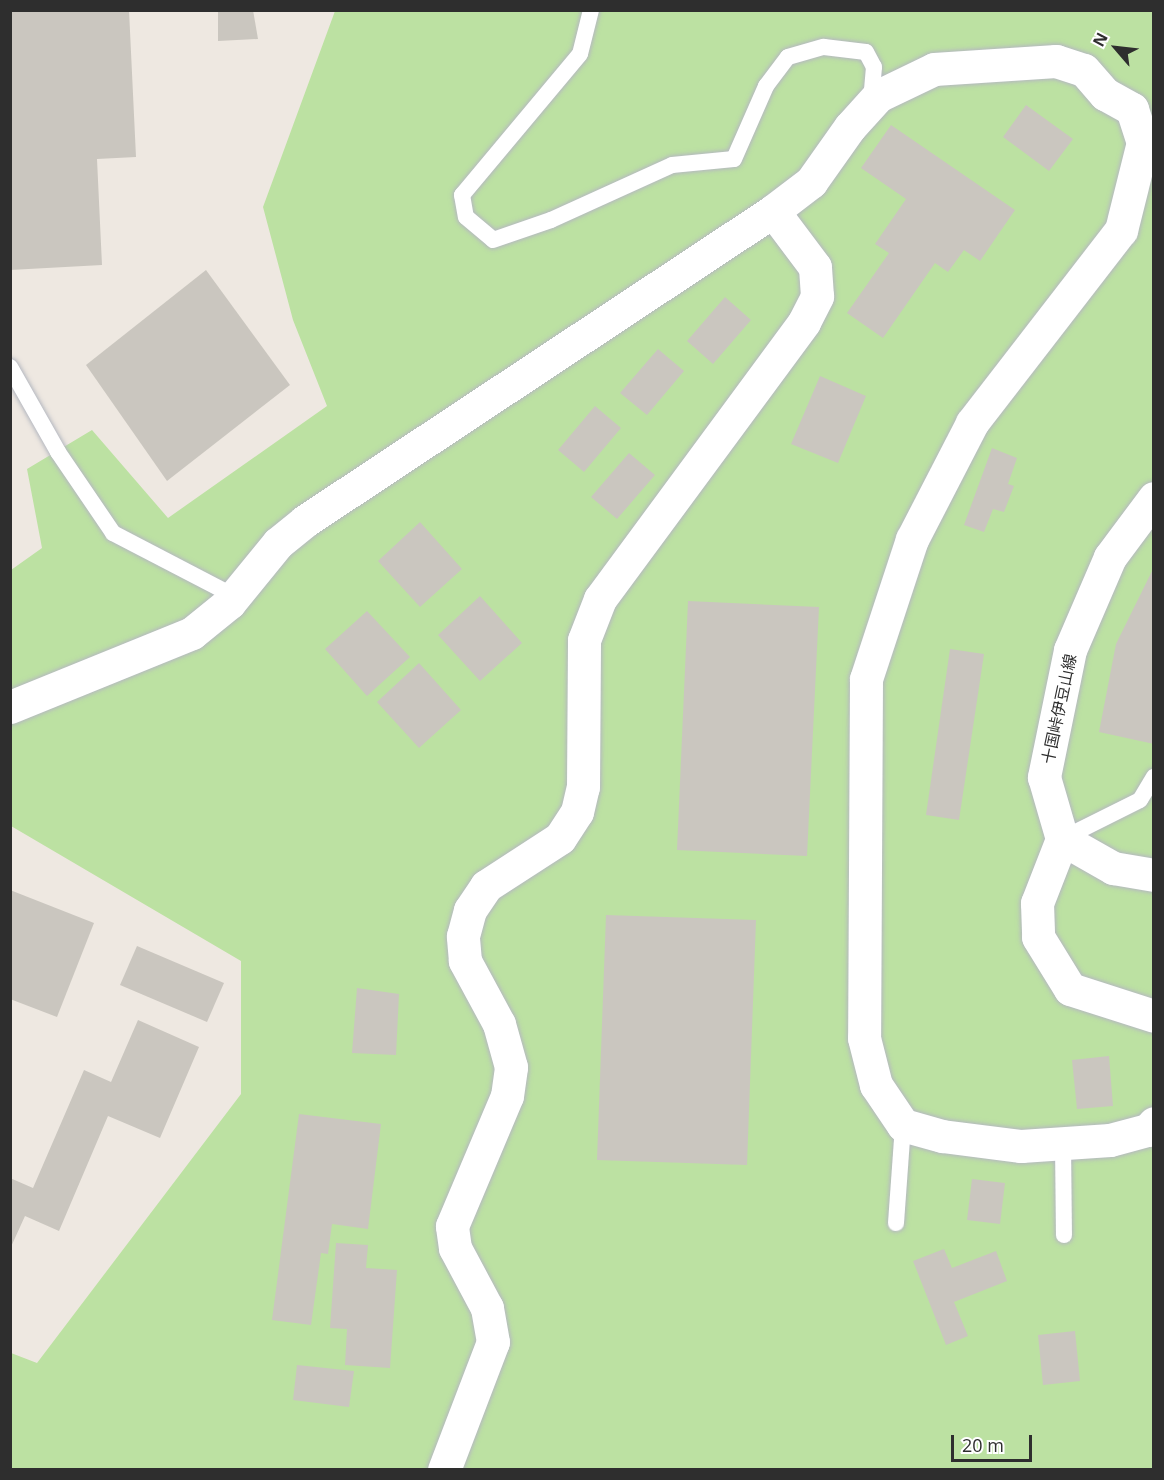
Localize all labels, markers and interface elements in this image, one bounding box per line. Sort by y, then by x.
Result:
north arrow [1086,18,1146,78]
text: N [1087,29,1113,50]
street label: 十国峠伊豆山線 [1038,652,1080,766]
scale bar [954,1423,1035,1461]
text: 20 m [962,1433,1004,1457]

